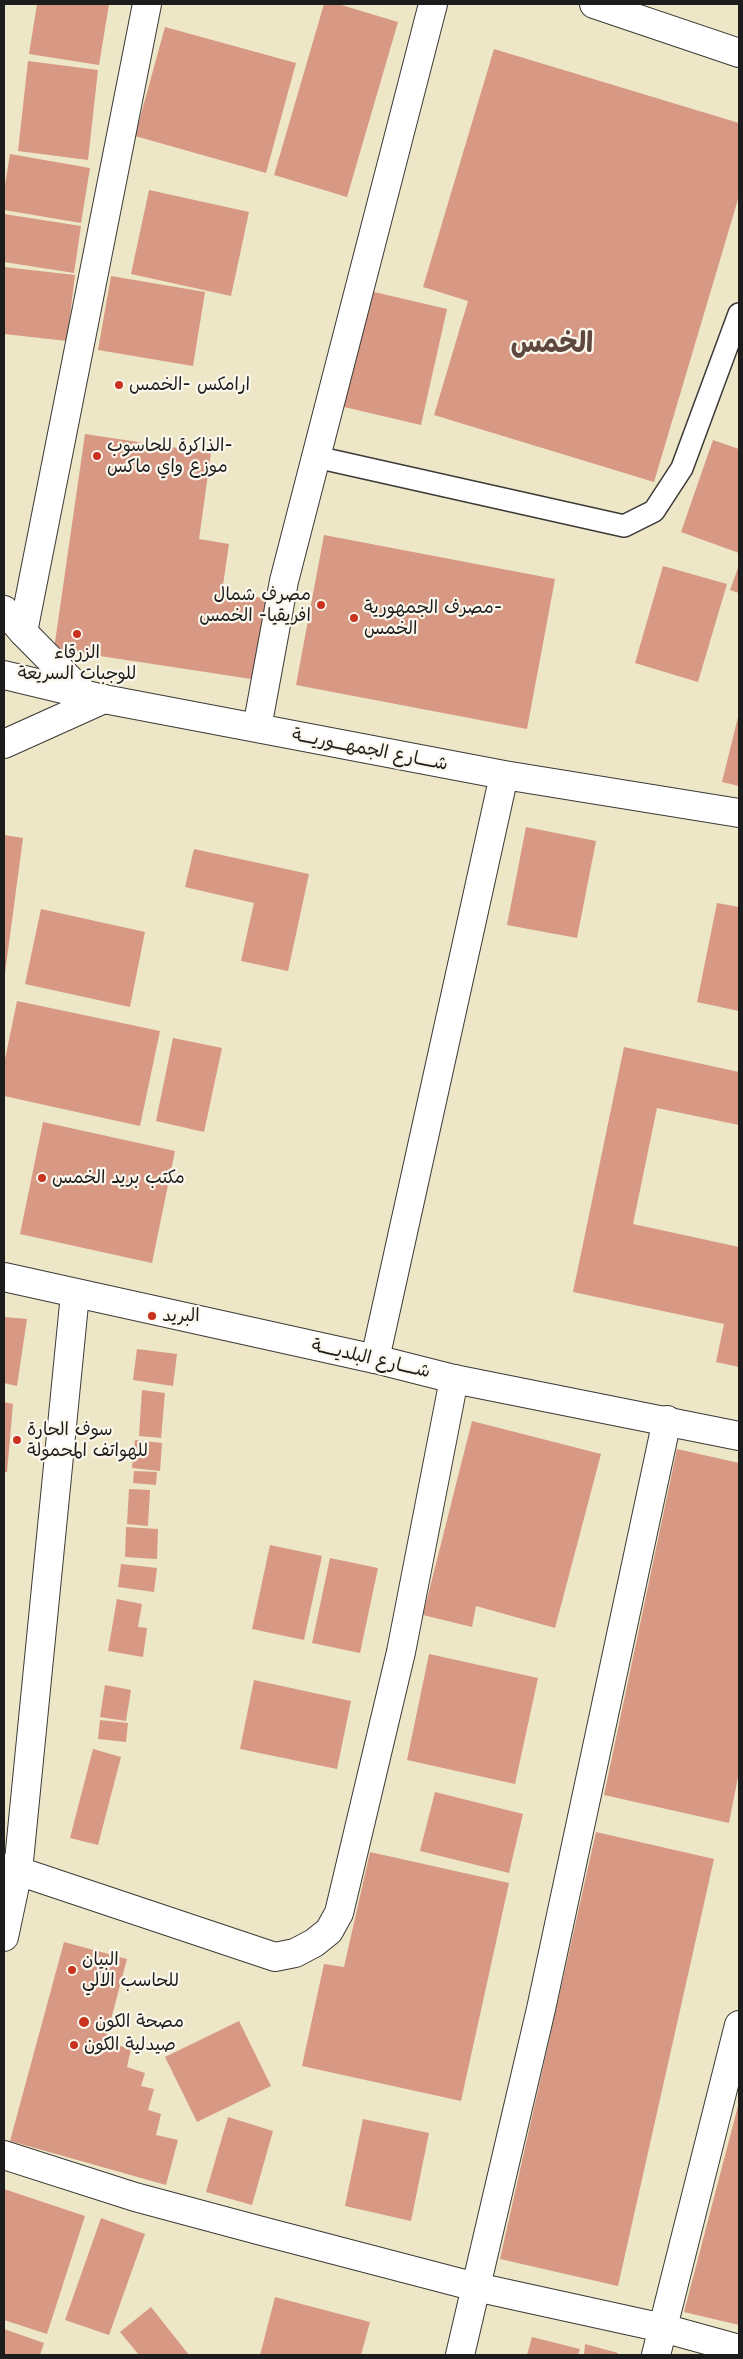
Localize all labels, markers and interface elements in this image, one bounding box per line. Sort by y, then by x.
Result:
district label: الخمس [511,327,593,361]
place label: ارامكس -الخمس [129,374,250,396]
marker: ارامكس -الخمس [113,379,125,391]
place label: الذاكرة للحاسوب- موزع واي ماكس [107,435,233,478]
marker: الذاكرة للحاسوب- موزع واي ماكس [91,450,103,462]
place label: مصرف شمال افريقيا- الخمس [199,584,311,626]
place label: مصرف الجمهورية- الخمس [364,597,502,640]
marker: مصرف شمال افريقيا- الخمس [315,599,327,611]
marker: مصرف الجمهورية- الخمس [348,612,360,624]
marker: الزرقاء للوجبات السريعة [71,628,83,640]
place label: الزرقاء للوجبات السريعة [18,642,136,684]
street label: شــــارع الجمهـــوريـــة [290,724,450,776]
place label: مكتب بريد الخمس [52,1167,185,1189]
marker: مكتب بريد الخمس [36,1172,48,1184]
place label: البريد [162,1305,200,1327]
marker: البريد [146,1310,158,1322]
street label: شــــارع البلديــــة [310,1335,432,1383]
place label: سوف الحارة للهواتف المحمولة [27,1419,148,1462]
marker: سوف الحارة للهواتف المحمولة [11,1434,23,1446]
place label: البيان للحاسب الالي [82,1949,179,1992]
marker: البيان للحاسب الالي [66,1964,78,1976]
place label: مصحة الكون [95,2011,184,2033]
marker: مصحة الكون [77,2015,91,2029]
place label: صيدلية الكون [84,2034,176,2056]
marker: صيدلية الكون [68,2039,80,2051]

